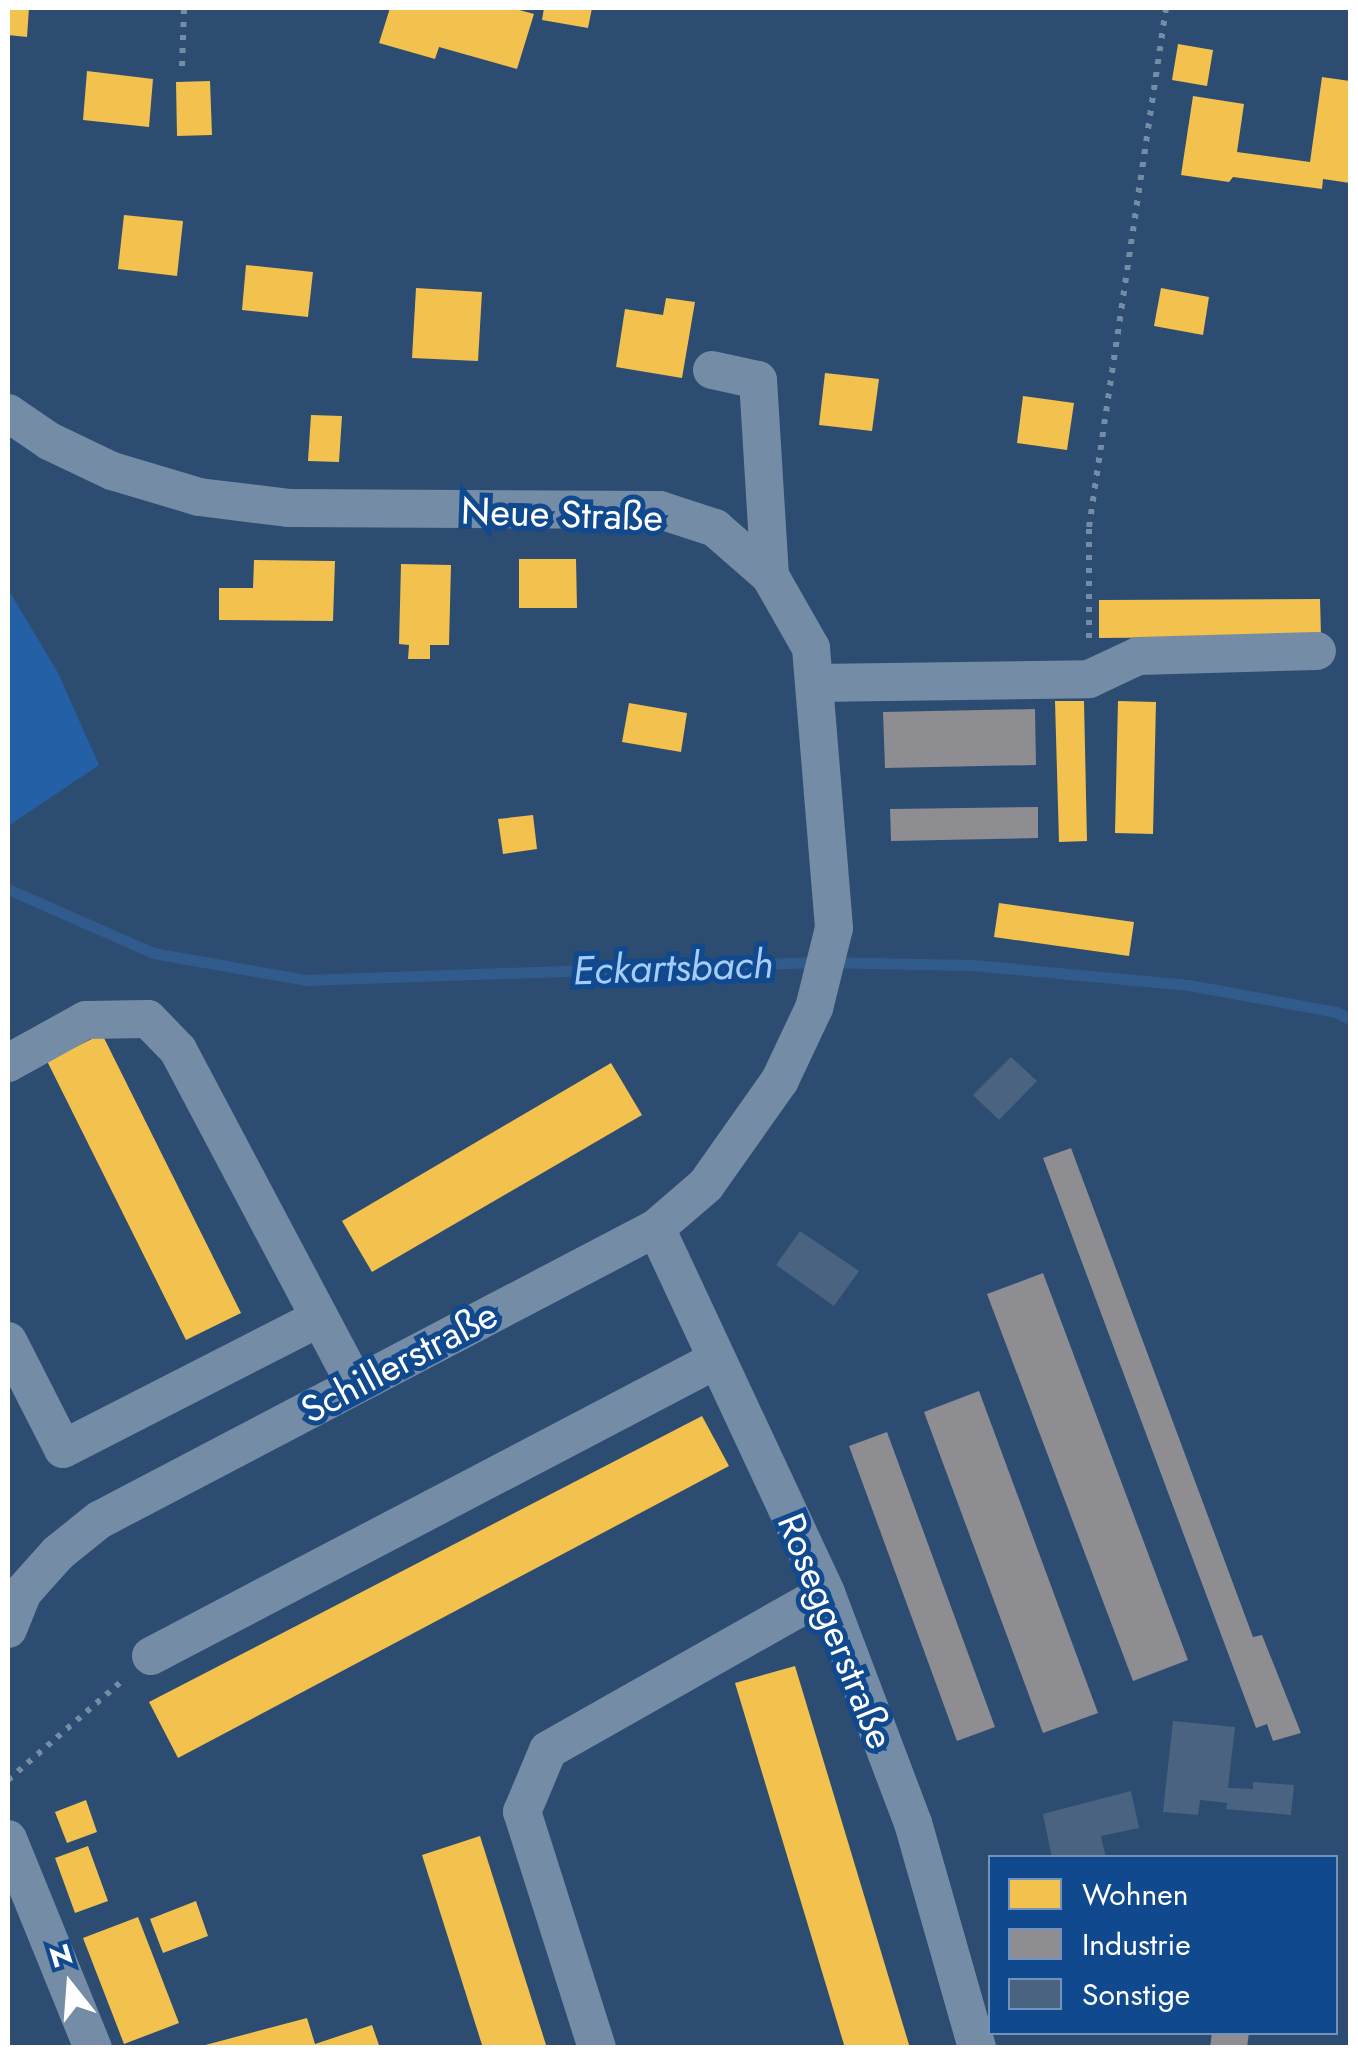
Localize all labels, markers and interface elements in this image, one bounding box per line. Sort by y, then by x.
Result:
street label: Neue Straße [460,488,664,540]
water label: Eckartsbach [572,940,774,994]
street label: Schillerstraße [293,1291,505,1433]
street label: Roseggerstraße [768,1507,904,1755]
legend [988,1855,1338,2035]
text: Wohnen [1082,1873,1188,1916]
text: Industrie [1082,1923,1191,1966]
text: N [44,1933,78,1979]
north arrow [20,1935,120,2035]
text: Sonstige [1082,1973,1190,2016]

